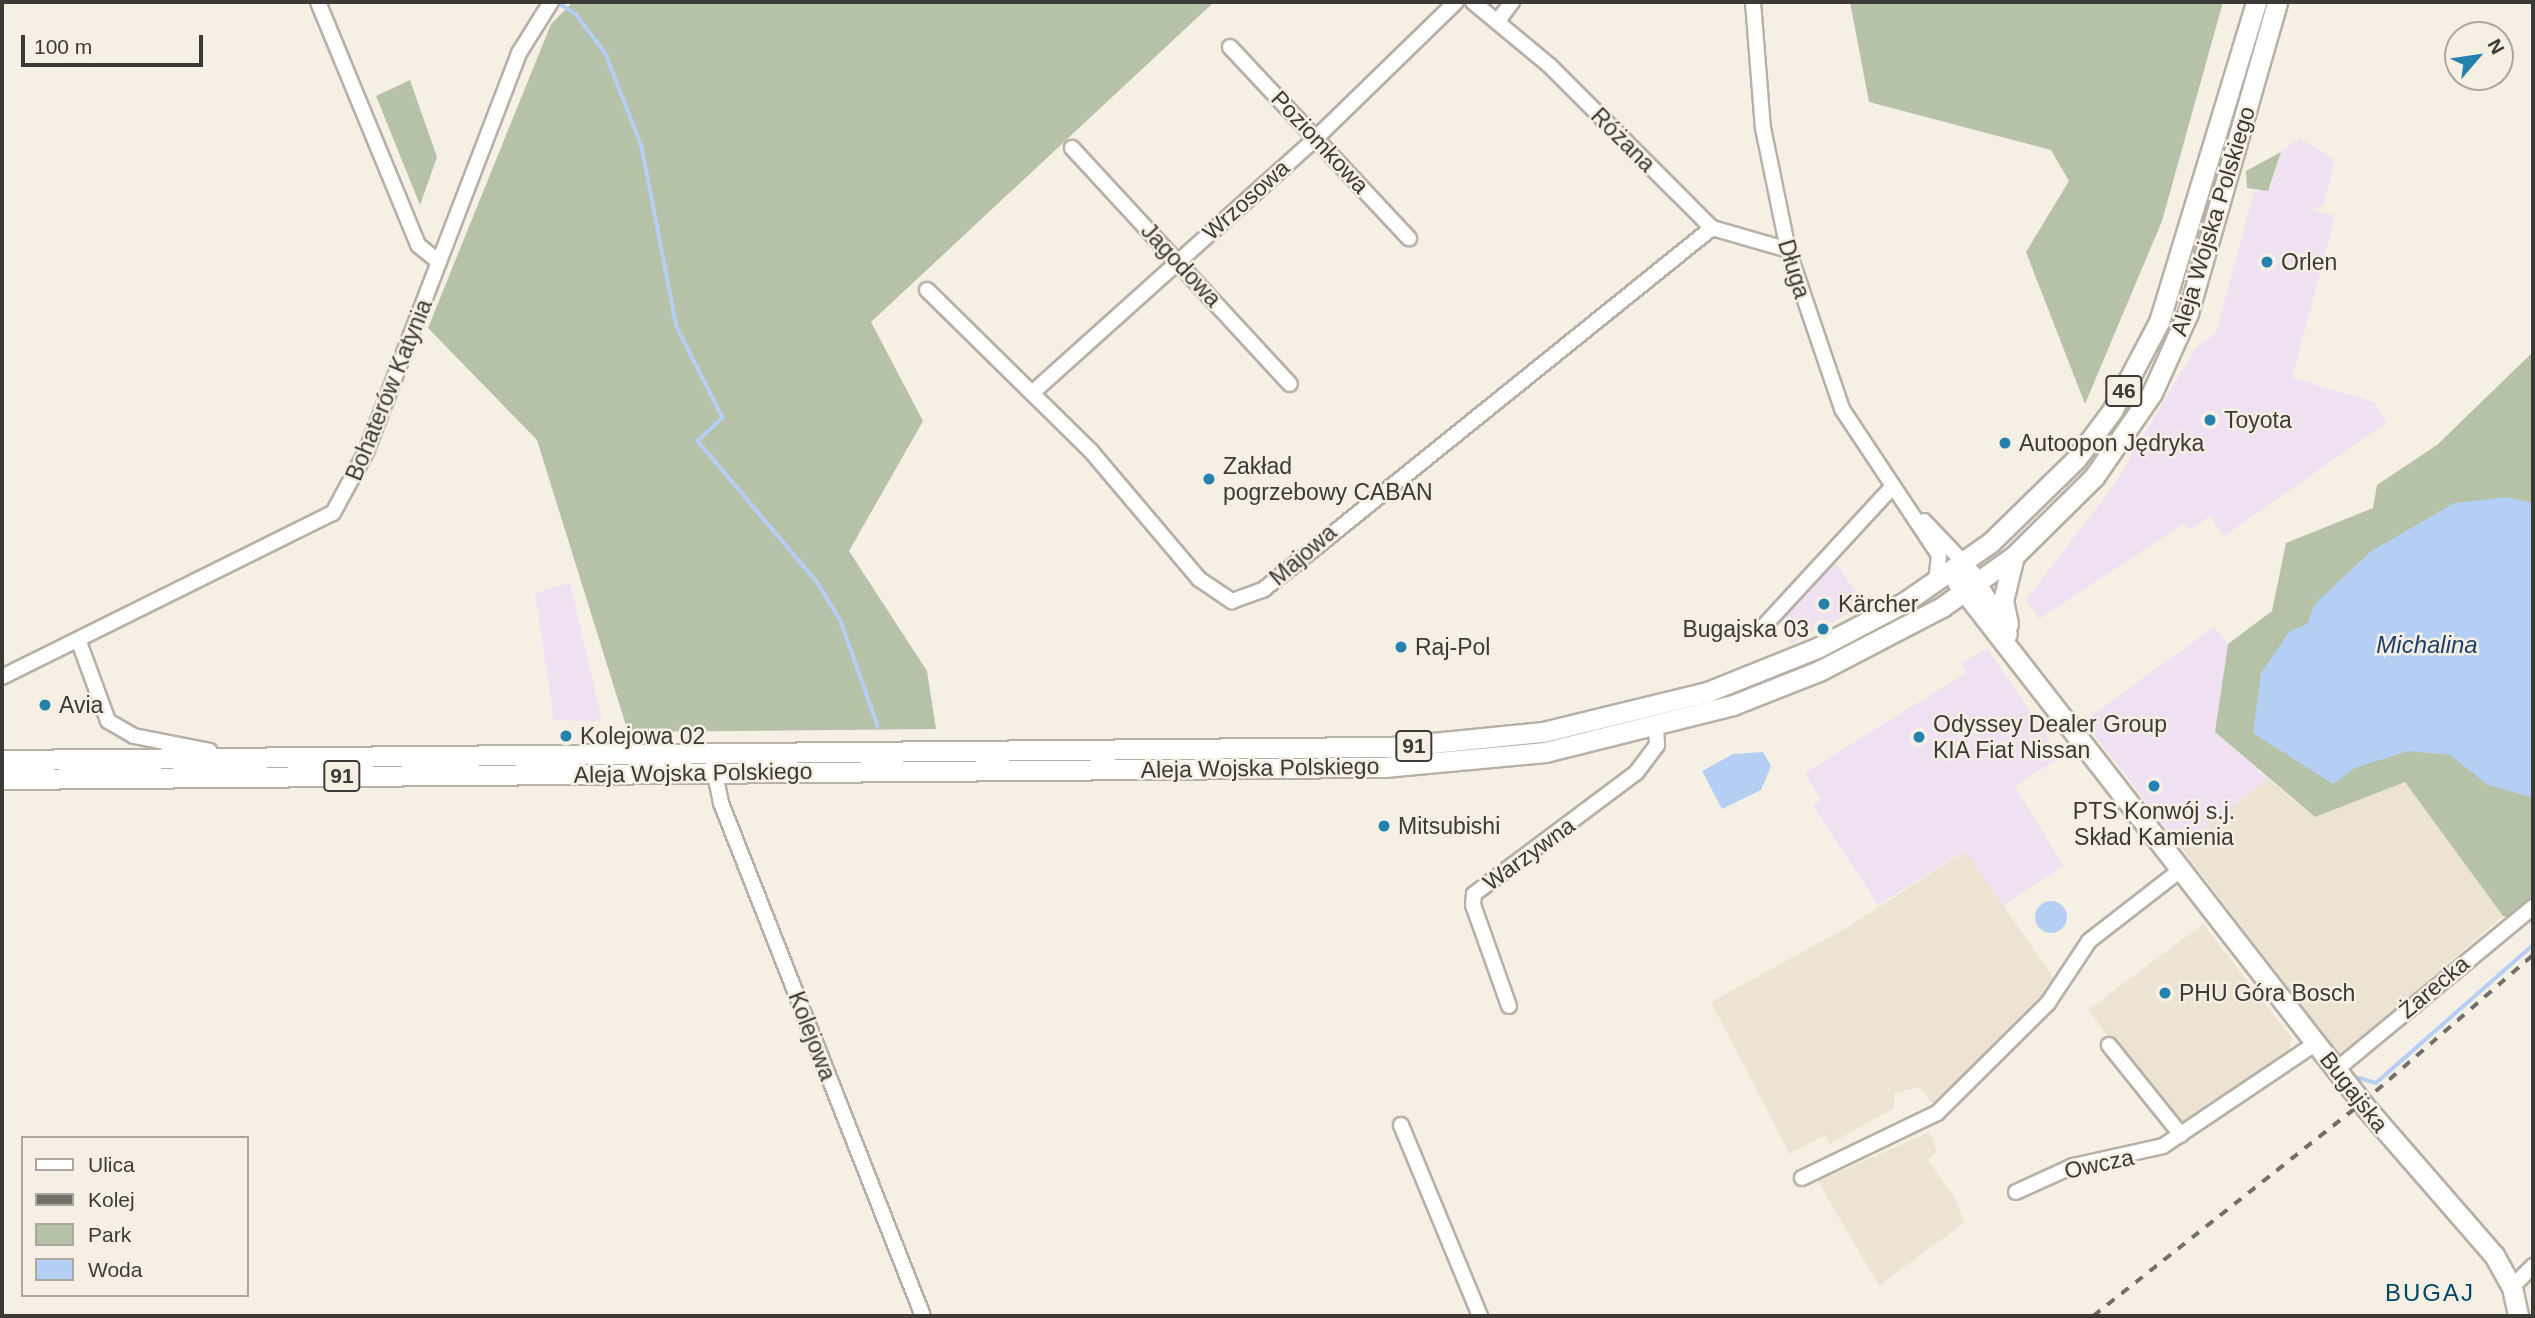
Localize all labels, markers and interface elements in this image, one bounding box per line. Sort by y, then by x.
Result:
scale bar [24,21,206,65]
north arrow [2444,21,2514,91]
text: 100 m [34,35,92,58]
text: N [2484,35,2509,58]
street label: Poziomkowa [1265,85,1375,199]
street label: Różana [1585,102,1661,178]
street label: Aleja Wojska Polskiego [2165,103,2261,339]
street label: Wrzosowa [1197,154,1295,246]
street label: Jagodowa [1135,217,1227,313]
street label: Długa [1772,236,1816,302]
place label: Orlen [2281,248,2337,276]
marker: Orlen [2259,254,2275,270]
street label: Bohaterów Katynia [340,295,438,485]
road number: 46 [2105,374,2143,408]
place label: Toyota [2224,406,2292,434]
marker: Toyota [2202,412,2218,428]
place label: Autoopon Jędryka [2019,429,2204,457]
marker: Autoopon Jędryka [1997,435,2013,451]
place label: Zakład pogrzebowy CABAN [1223,452,1433,506]
marker: Zakład pogrzebowy CABAN [1201,471,1217,487]
street label: Majowa [1264,519,1342,591]
place label: Kärcher [1838,590,1919,618]
marker: Kärcher [1816,596,1832,612]
place label: Bugajska 03 [1682,615,1809,643]
marker: Bugajska 03 [1815,621,1831,637]
water label: Michalina [2376,631,2478,659]
place label: Raj-Pol [1415,633,1490,661]
marker: Raj-Pol [1393,639,1409,655]
place label: Avia [59,691,103,719]
marker: Avia [37,697,53,713]
place label: Odyssey Dealer Group KIA Fiat Nissan [1933,710,2167,764]
place label: Kolejowa 02 [580,722,705,750]
marker: Kolejowa 02 [558,728,574,744]
road number: 91 [1395,728,1433,764]
marker: Odyssey Dealer Group KIA Fiat Nissan [1911,729,1927,745]
street label: Aleja Wojska Polskiego [1140,752,1380,784]
street label: Aleja Wojska Polskiego [573,757,813,789]
road number: 91 [323,758,361,794]
marker: PTS Konwój s.j. Skład Kamienia [2146,778,2162,794]
place label: PTS Konwój s.j. Skład Kamienia [2073,797,2235,851]
place label: Mitsubishi [1398,812,1500,840]
street label: Warzywna [1478,812,1580,896]
marker: Mitsubishi [1376,818,1392,834]
street label: Żarecka [2393,950,2475,1024]
place label: PHU Góra Bosch [2179,979,2355,1007]
marker: PHU Góra Bosch [2157,985,2173,1001]
street label: Kolejowa [782,987,842,1085]
street label: Bugajska [2314,1046,2394,1138]
legend [21,1136,248,1297]
street label: Owcza [2062,1143,2136,1185]
text: Ulica [88,1153,135,1176]
text: Kolej [88,1188,135,1211]
text: Park [88,1223,131,1246]
text: Woda [88,1258,142,1281]
district label: BUGAJ [2386,1279,2474,1307]

